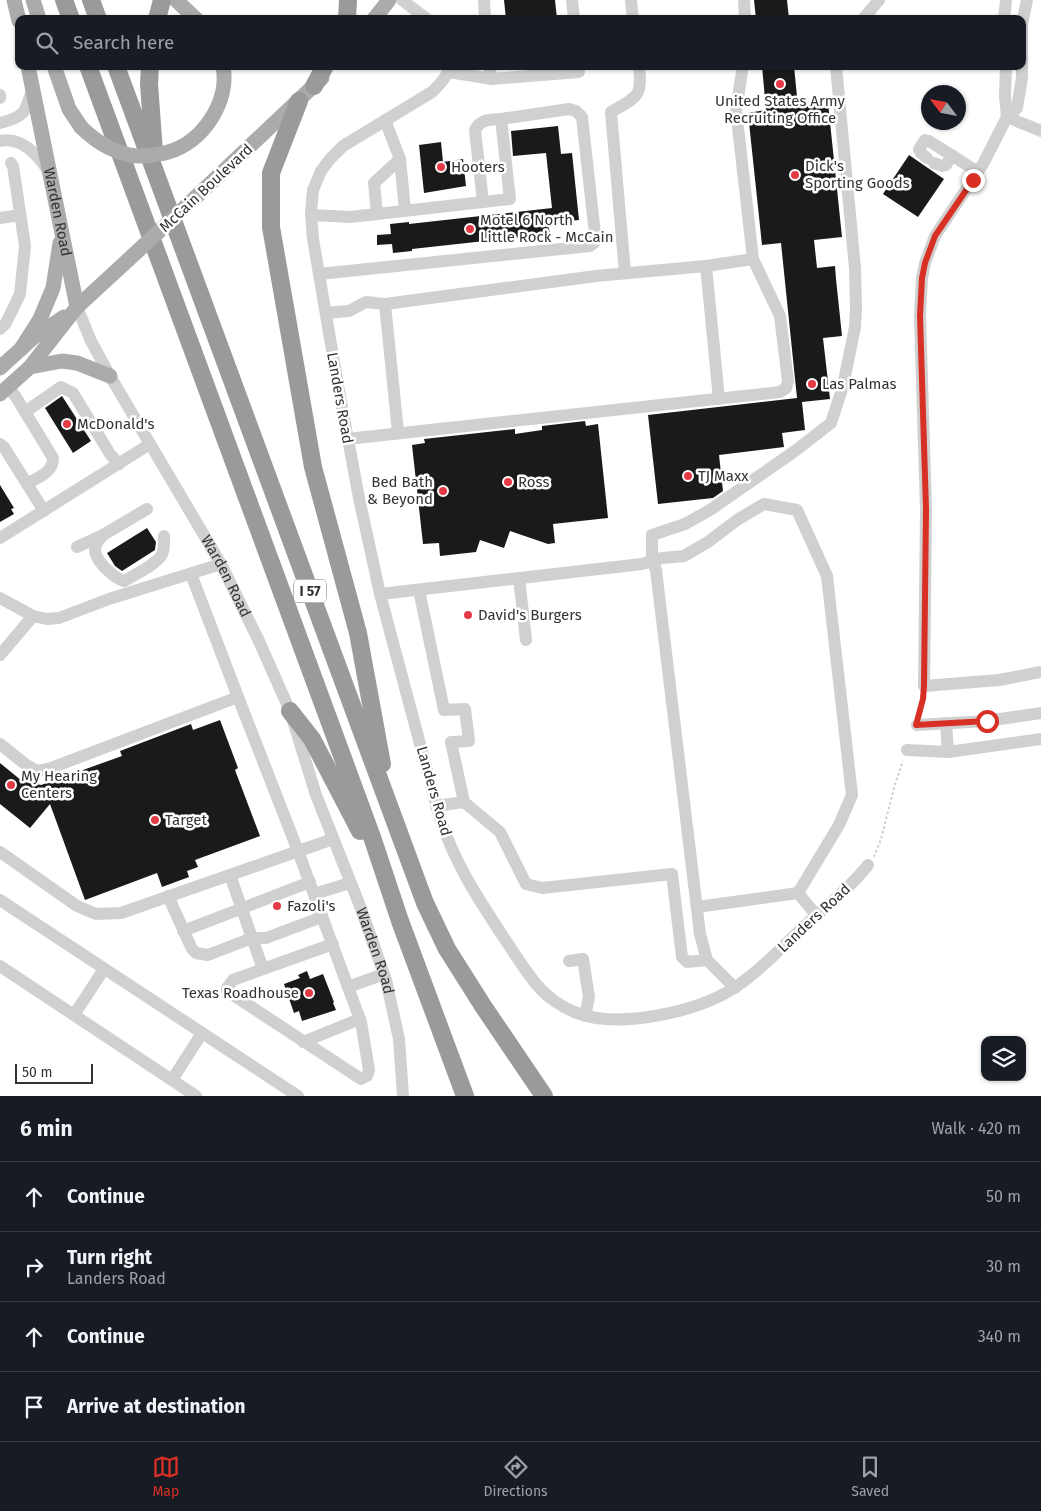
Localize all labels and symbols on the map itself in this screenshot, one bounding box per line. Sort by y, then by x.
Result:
marker: United States Army Recruiting Office [774,78,786,90]
north arrow [921,85,966,130]
place label: United States Army Recruiting Office [715,92,845,127]
street label: McCain Boulevard [156,140,256,236]
place label: Dick's Sporting Goods [805,157,910,192]
place label: Hooters [451,158,505,176]
marker: Hooters [435,161,447,173]
street label: Warden Road [40,166,75,258]
marker: Dick's Sporting Goods [789,169,801,181]
route end [962,169,985,192]
place label: Motel 6 North Little Rock - McCain [480,211,614,246]
marker: Motel 6 North Little Rock - McCain [464,223,476,235]
street label: Landers Road [323,351,357,445]
place label: Las Palmas [822,375,896,393]
marker: Las Palmas [806,378,818,390]
place label: McDonald's [77,415,155,433]
marker: McDonald's [61,418,73,430]
place label: TJ Maxx [698,467,749,485]
marker: TJ Maxx [682,470,694,482]
place label: Bed Bath & Beyond [367,473,433,508]
place label: Ross [518,473,549,491]
marker: Ross [502,476,514,488]
marker: Bed Bath & Beyond [437,485,449,497]
street label: Warden Road [197,532,255,620]
road number: I 57 [294,580,326,602]
place label: David's Burgers [478,606,582,624]
marker: David's Burgers [462,609,474,621]
route start [976,710,999,733]
street label: Landers Road [413,744,455,838]
place label: My Hearing Centers [21,767,97,802]
marker: My Hearing Centers [5,779,17,791]
place label: Target [165,811,207,829]
marker: Target [149,814,161,826]
street label: Landers Road [774,880,854,956]
place label: Fazoli's [287,897,336,915]
marker: Fazoli's [271,900,283,912]
street label: Warden Road [352,905,398,996]
place label: Texas Roadhouse [182,984,299,1002]
marker: Texas Roadhouse [303,987,315,999]
scale bar [15,1061,92,1084]

